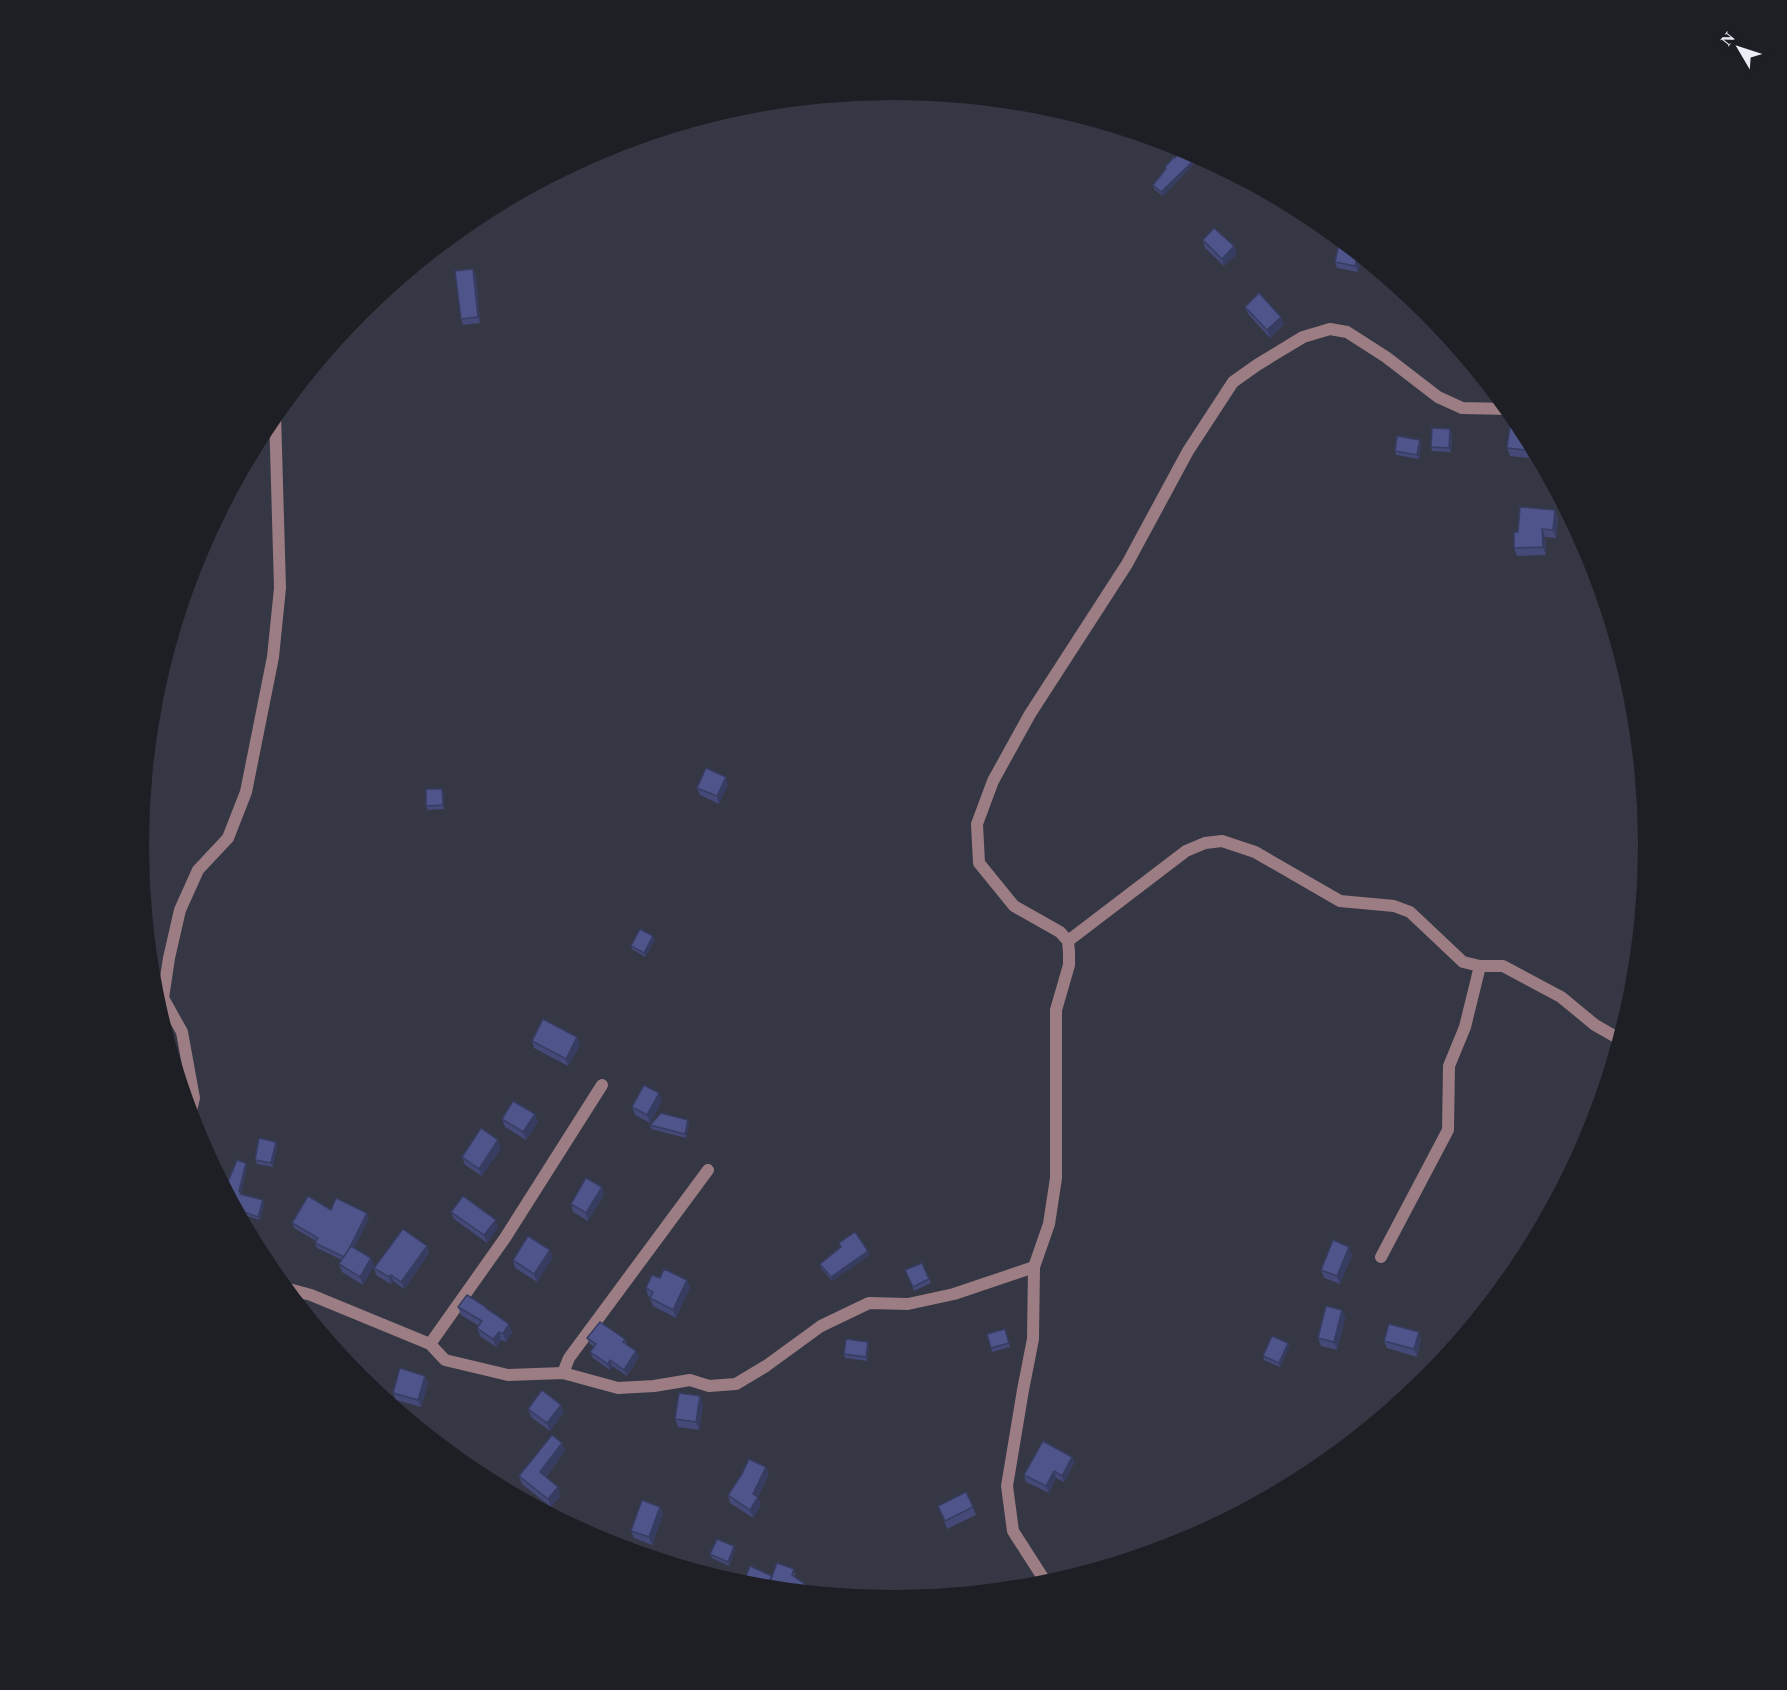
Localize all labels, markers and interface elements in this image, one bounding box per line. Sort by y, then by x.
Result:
north arrow [1709,18,1769,78]
text: N [1717,29,1738,49]

